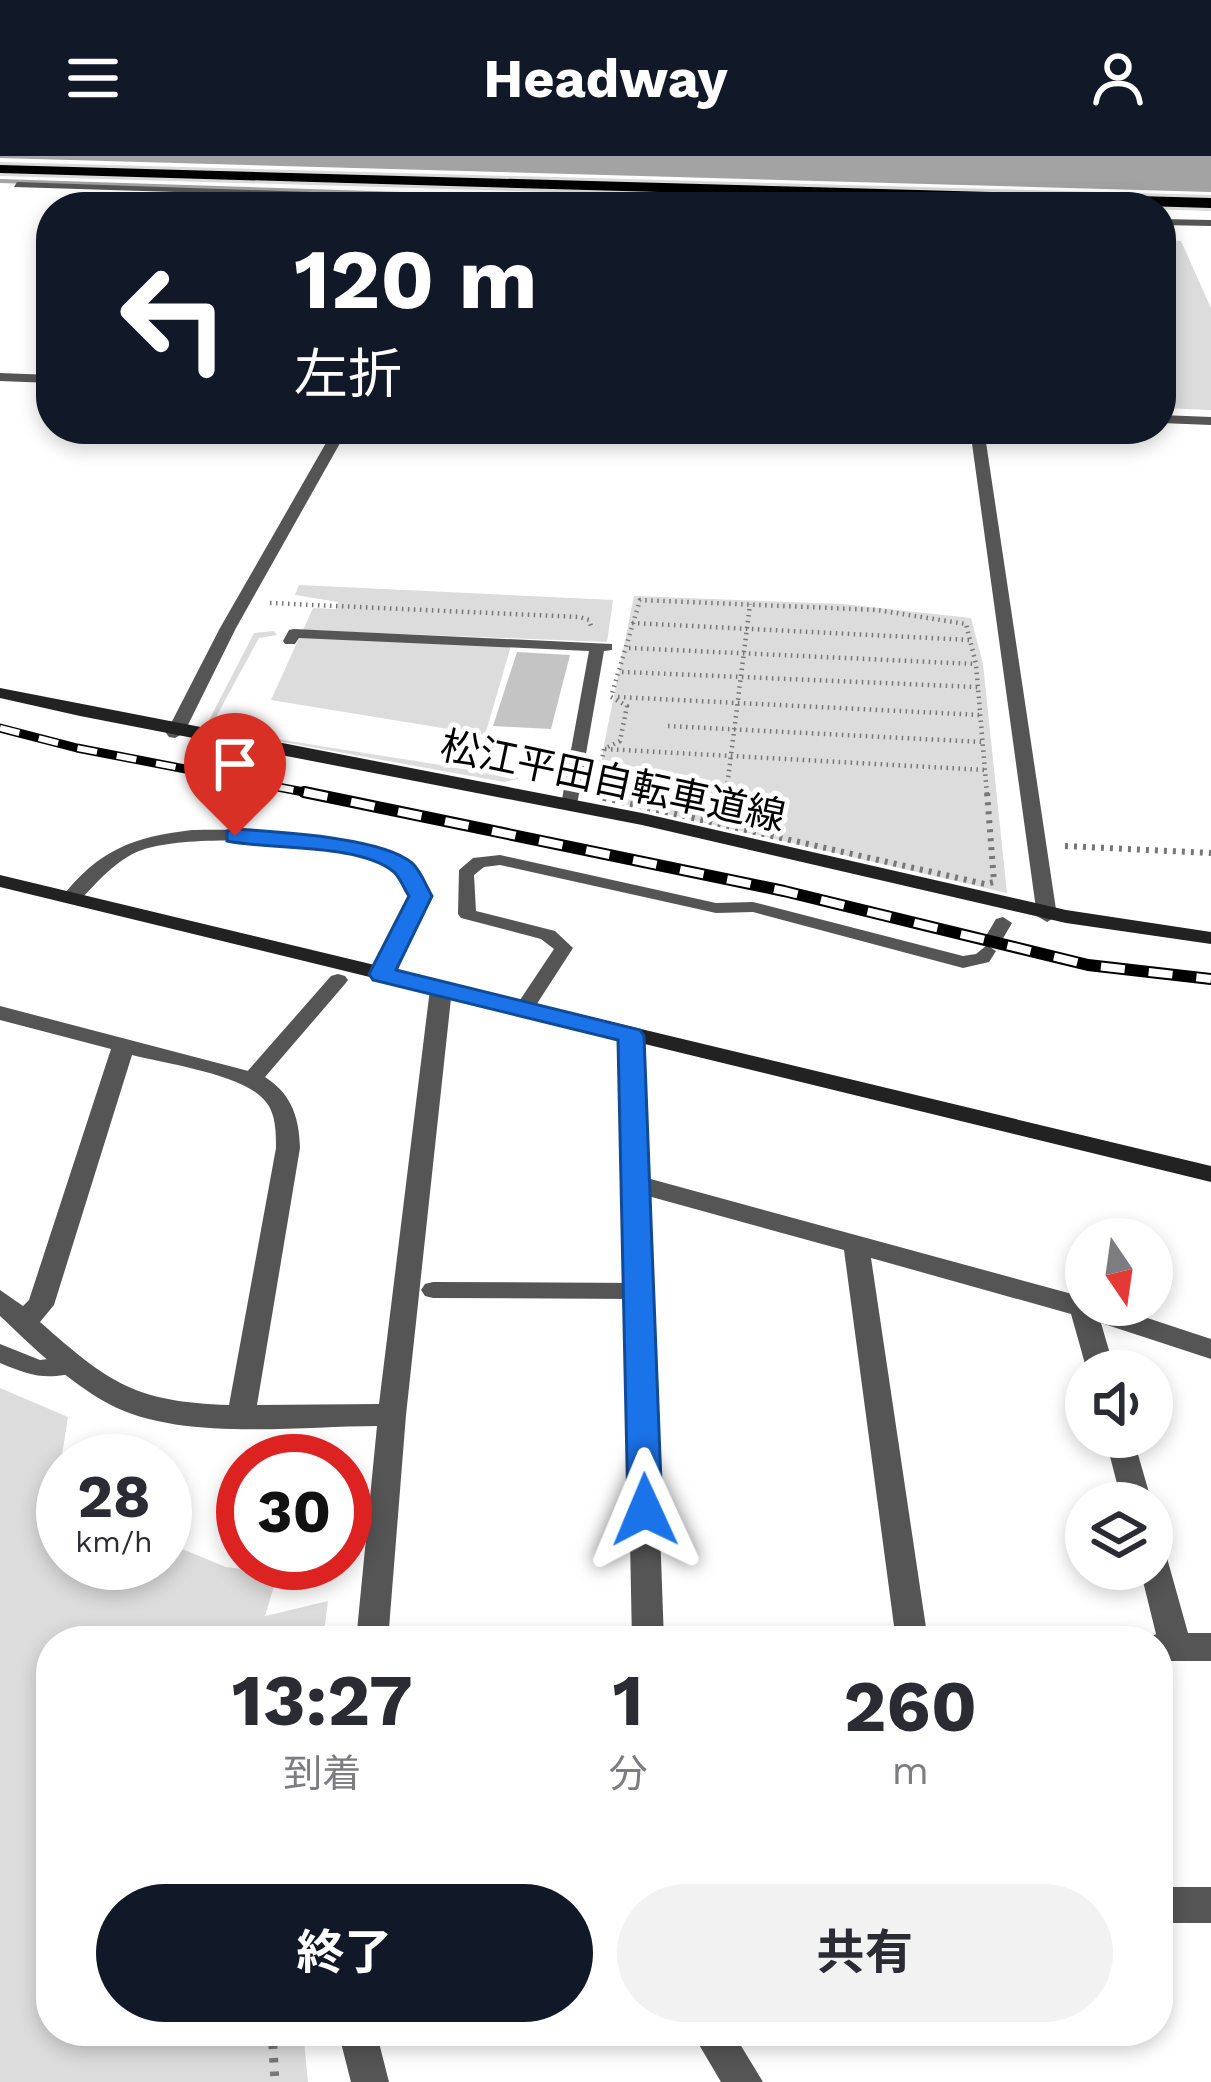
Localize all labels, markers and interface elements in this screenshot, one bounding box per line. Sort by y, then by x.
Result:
icon: menu [60,45,126,111]
icon: person [1085,45,1151,111]
text: Headway [483,47,728,110]
text: 120 m [294,230,537,328]
icon: left [96,240,252,396]
text: 左折 [294,343,402,406]
pin [184,713,286,836]
street label: 松江平田自転車道線 [437,723,789,839]
icon: arrive [202,731,268,797]
north arrow [1065,1218,1173,1326]
map controls [1065,1218,1173,1590]
button: sound [1065,1350,1173,1458]
speed limit sign: 30 [216,1434,372,1590]
position arrow [582,1447,708,1573]
text: 28 [77,1461,151,1532]
button: layers [1065,1482,1173,1590]
text: km/h [75,1524,153,1559]
text: 13:27 [232,1658,413,1742]
text: 1 [613,1658,644,1742]
text: 260 [843,1664,977,1748]
text: m [892,1748,929,1793]
text: 到着 [283,1751,361,1796]
text: 分 [609,1751,648,1796]
button: 終了 [96,1884,593,2022]
button: 共有 [617,1884,1113,2022]

